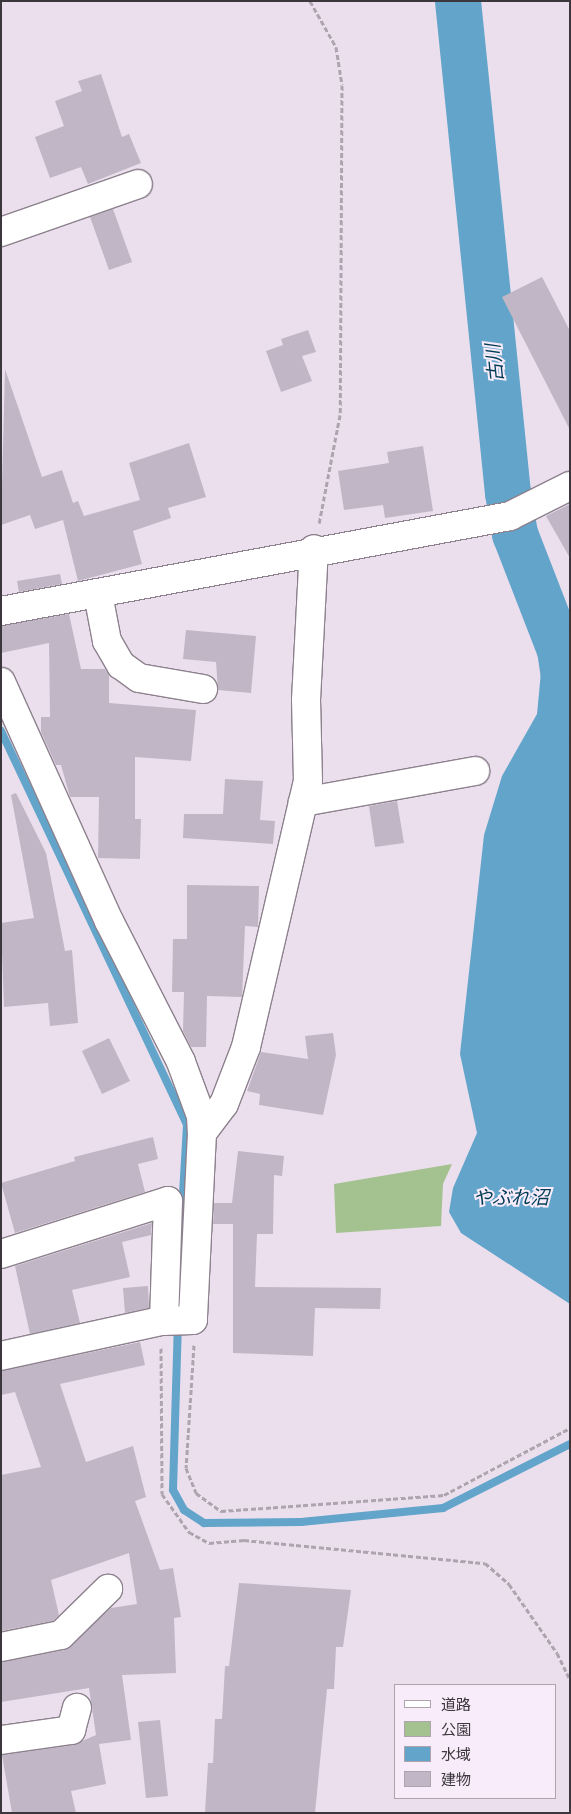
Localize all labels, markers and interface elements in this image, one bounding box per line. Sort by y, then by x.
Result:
water label: 古川 [482,343,508,383]
water label: やぶれ沼 [473,1187,549,1209]
legend [394,1684,556,1799]
text: 道路 [441,1696,471,1714]
text: 公園 [441,1721,471,1739]
text: 水域 [441,1746,471,1764]
text: 建物 [441,1771,471,1789]

